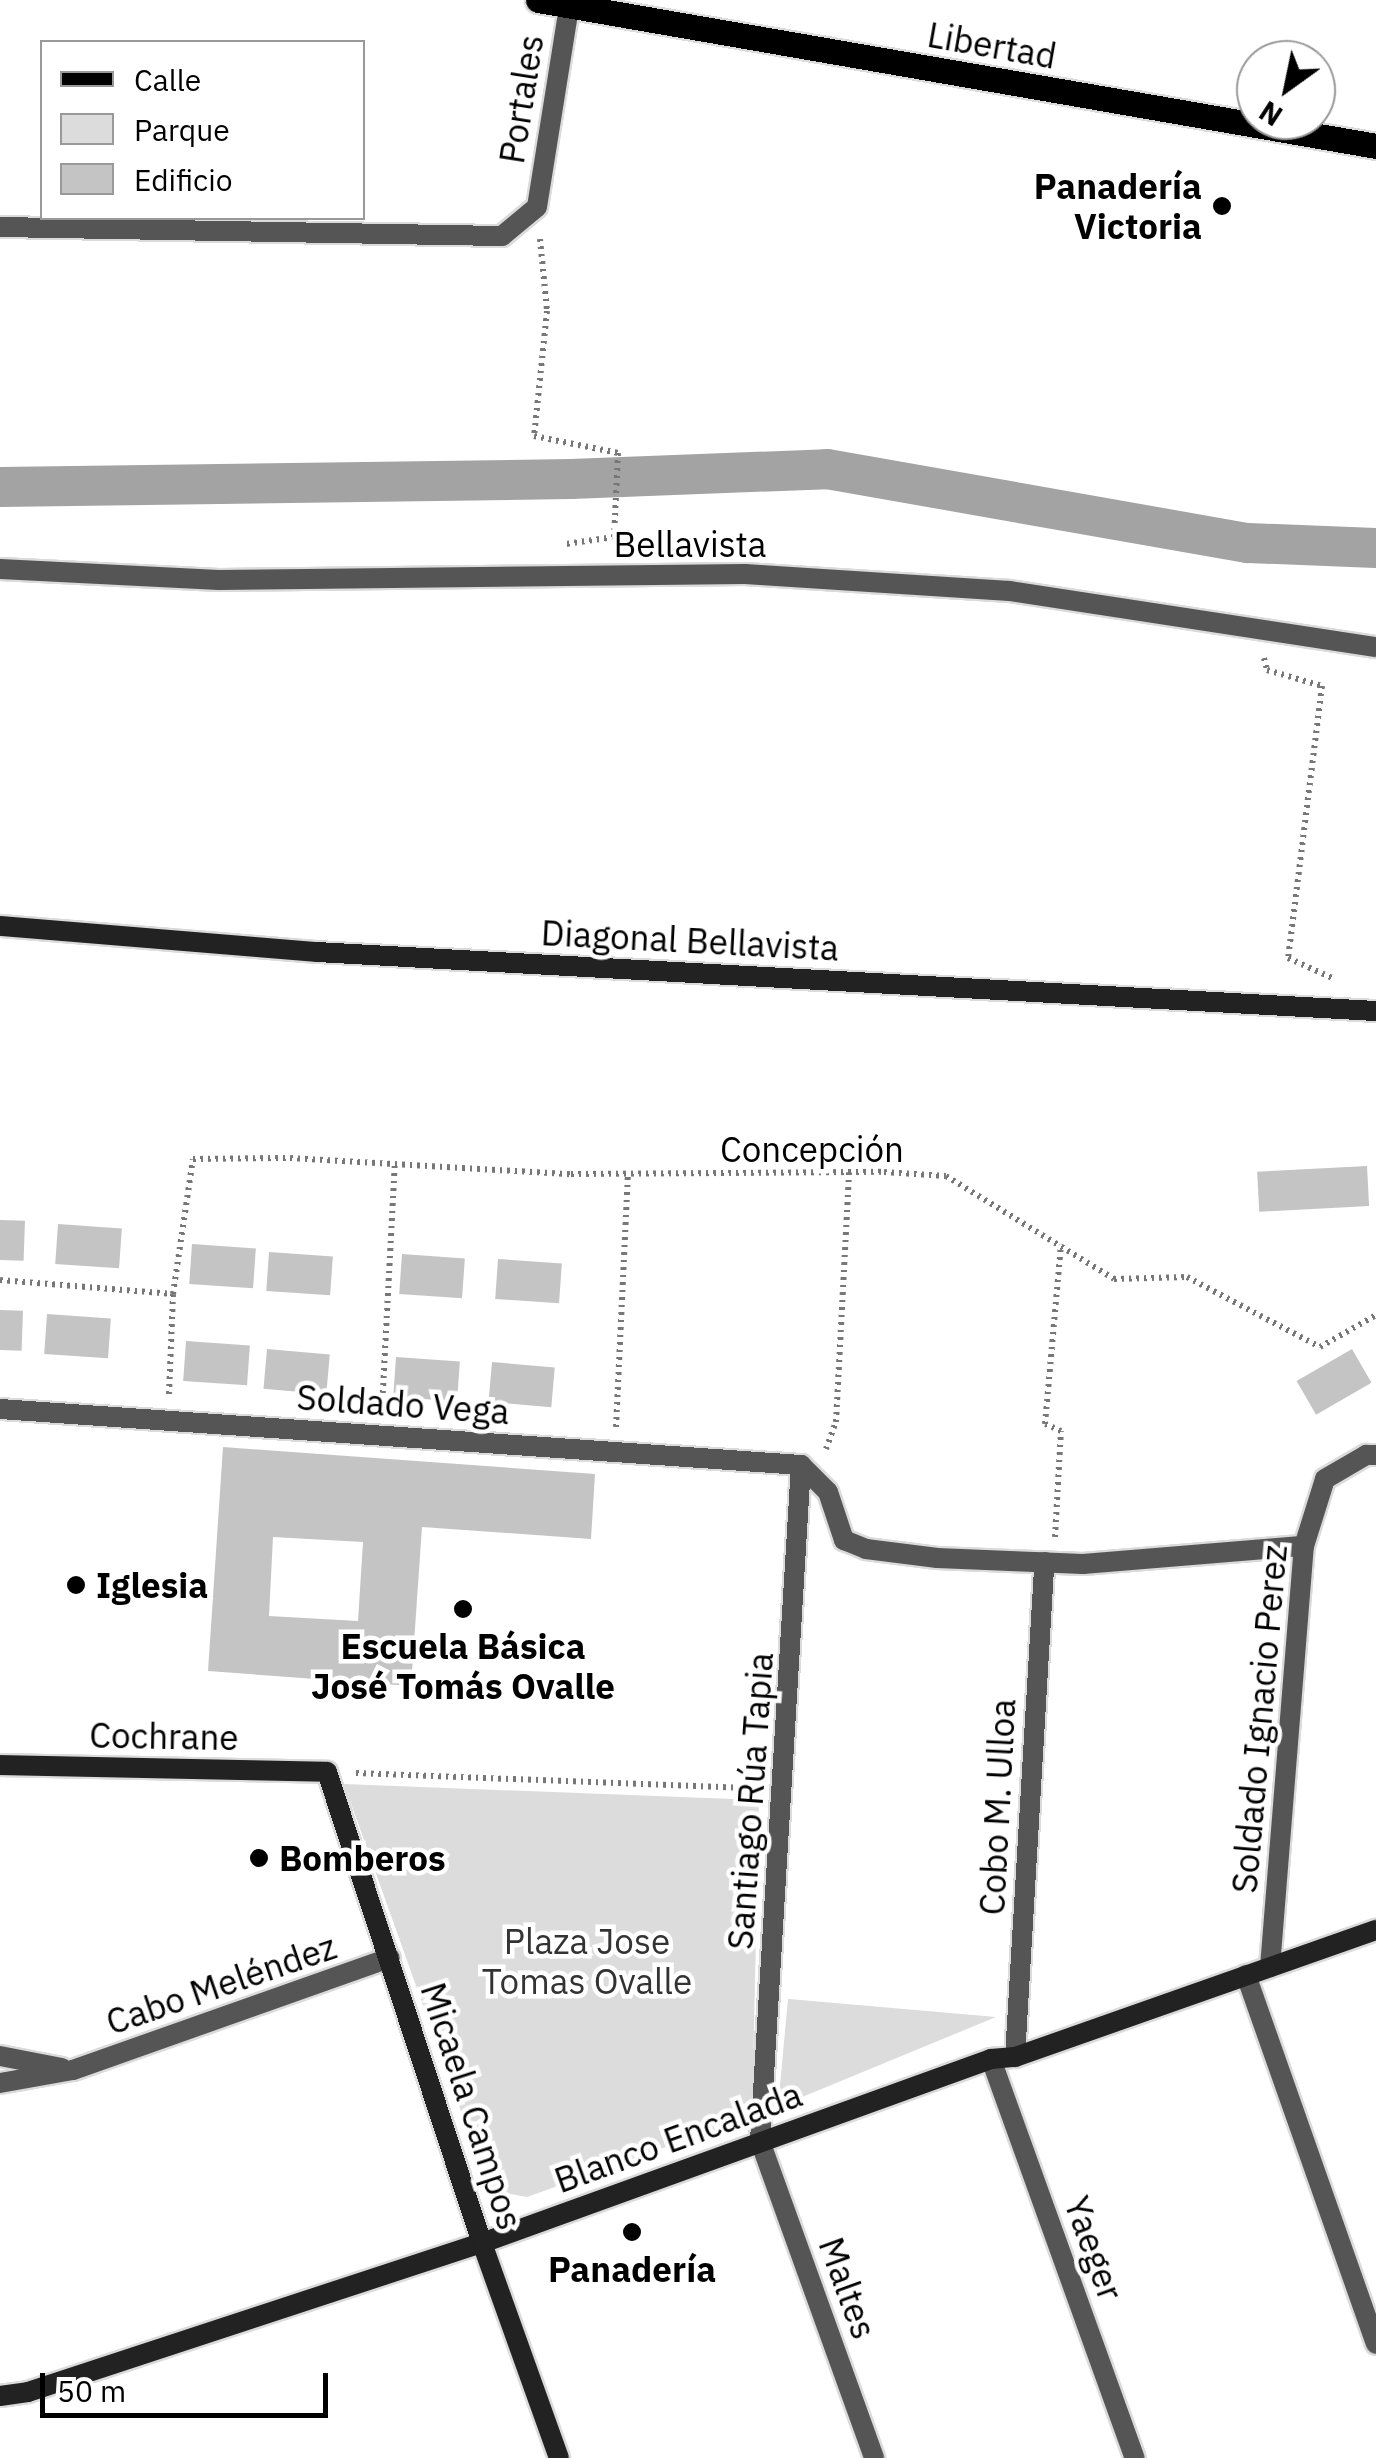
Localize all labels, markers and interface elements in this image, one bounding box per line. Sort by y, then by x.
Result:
street label: Libertad [924,13,1060,77]
street label: Portales [490,32,552,166]
legend [40,40,365,220]
north arrow [1236,40,1336,140]
text: Calle [134,60,201,99]
text: N [1252,93,1289,135]
text: Parque [134,110,230,149]
text: Edificio [134,160,233,199]
place label: Panadería Victoria [1034,165,1202,247]
marker: Panadería Victoria [1211,195,1233,217]
street label: Bellavista [613,523,767,565]
street label: Diagonal Bellavista [540,911,840,969]
street label: Concepción [720,1128,904,1170]
street label: Soldado Vega [295,1376,511,1432]
street label: Soldado Ignacio Perez [1223,1543,1295,1895]
place label: Iglesia [96,1564,208,1606]
marker: Iglesia [65,1574,87,1596]
marker: Escuela Básica José Tomás Ovalle [452,1598,474,1620]
place label: Escuela Básica José Tomás Ovalle [311,1625,615,1707]
street label: Santiago Rúa Tapia [719,1651,781,1951]
street label: Cobo M. Ulloa [970,1698,1024,1916]
street label: Cochrane [89,1714,239,1758]
place label: Bomberos [279,1837,446,1879]
marker: Bomberos [248,1847,270,1869]
park label: Plaza Jose Tomas Ovalle [482,1920,692,2002]
street label: Cabo Meléndez [101,1925,341,2043]
street label: Micaela Campos [412,1977,532,2235]
street label: Blanco Encalada [549,2073,807,2201]
street label: Yaeger [1056,2190,1132,2306]
marker: Panadería [621,2221,643,2243]
street label: Maltes [810,2232,886,2344]
place label: Panadería [548,2248,716,2290]
scale bar [45,2353,332,2415]
text: 50 m [57,2371,126,2410]

